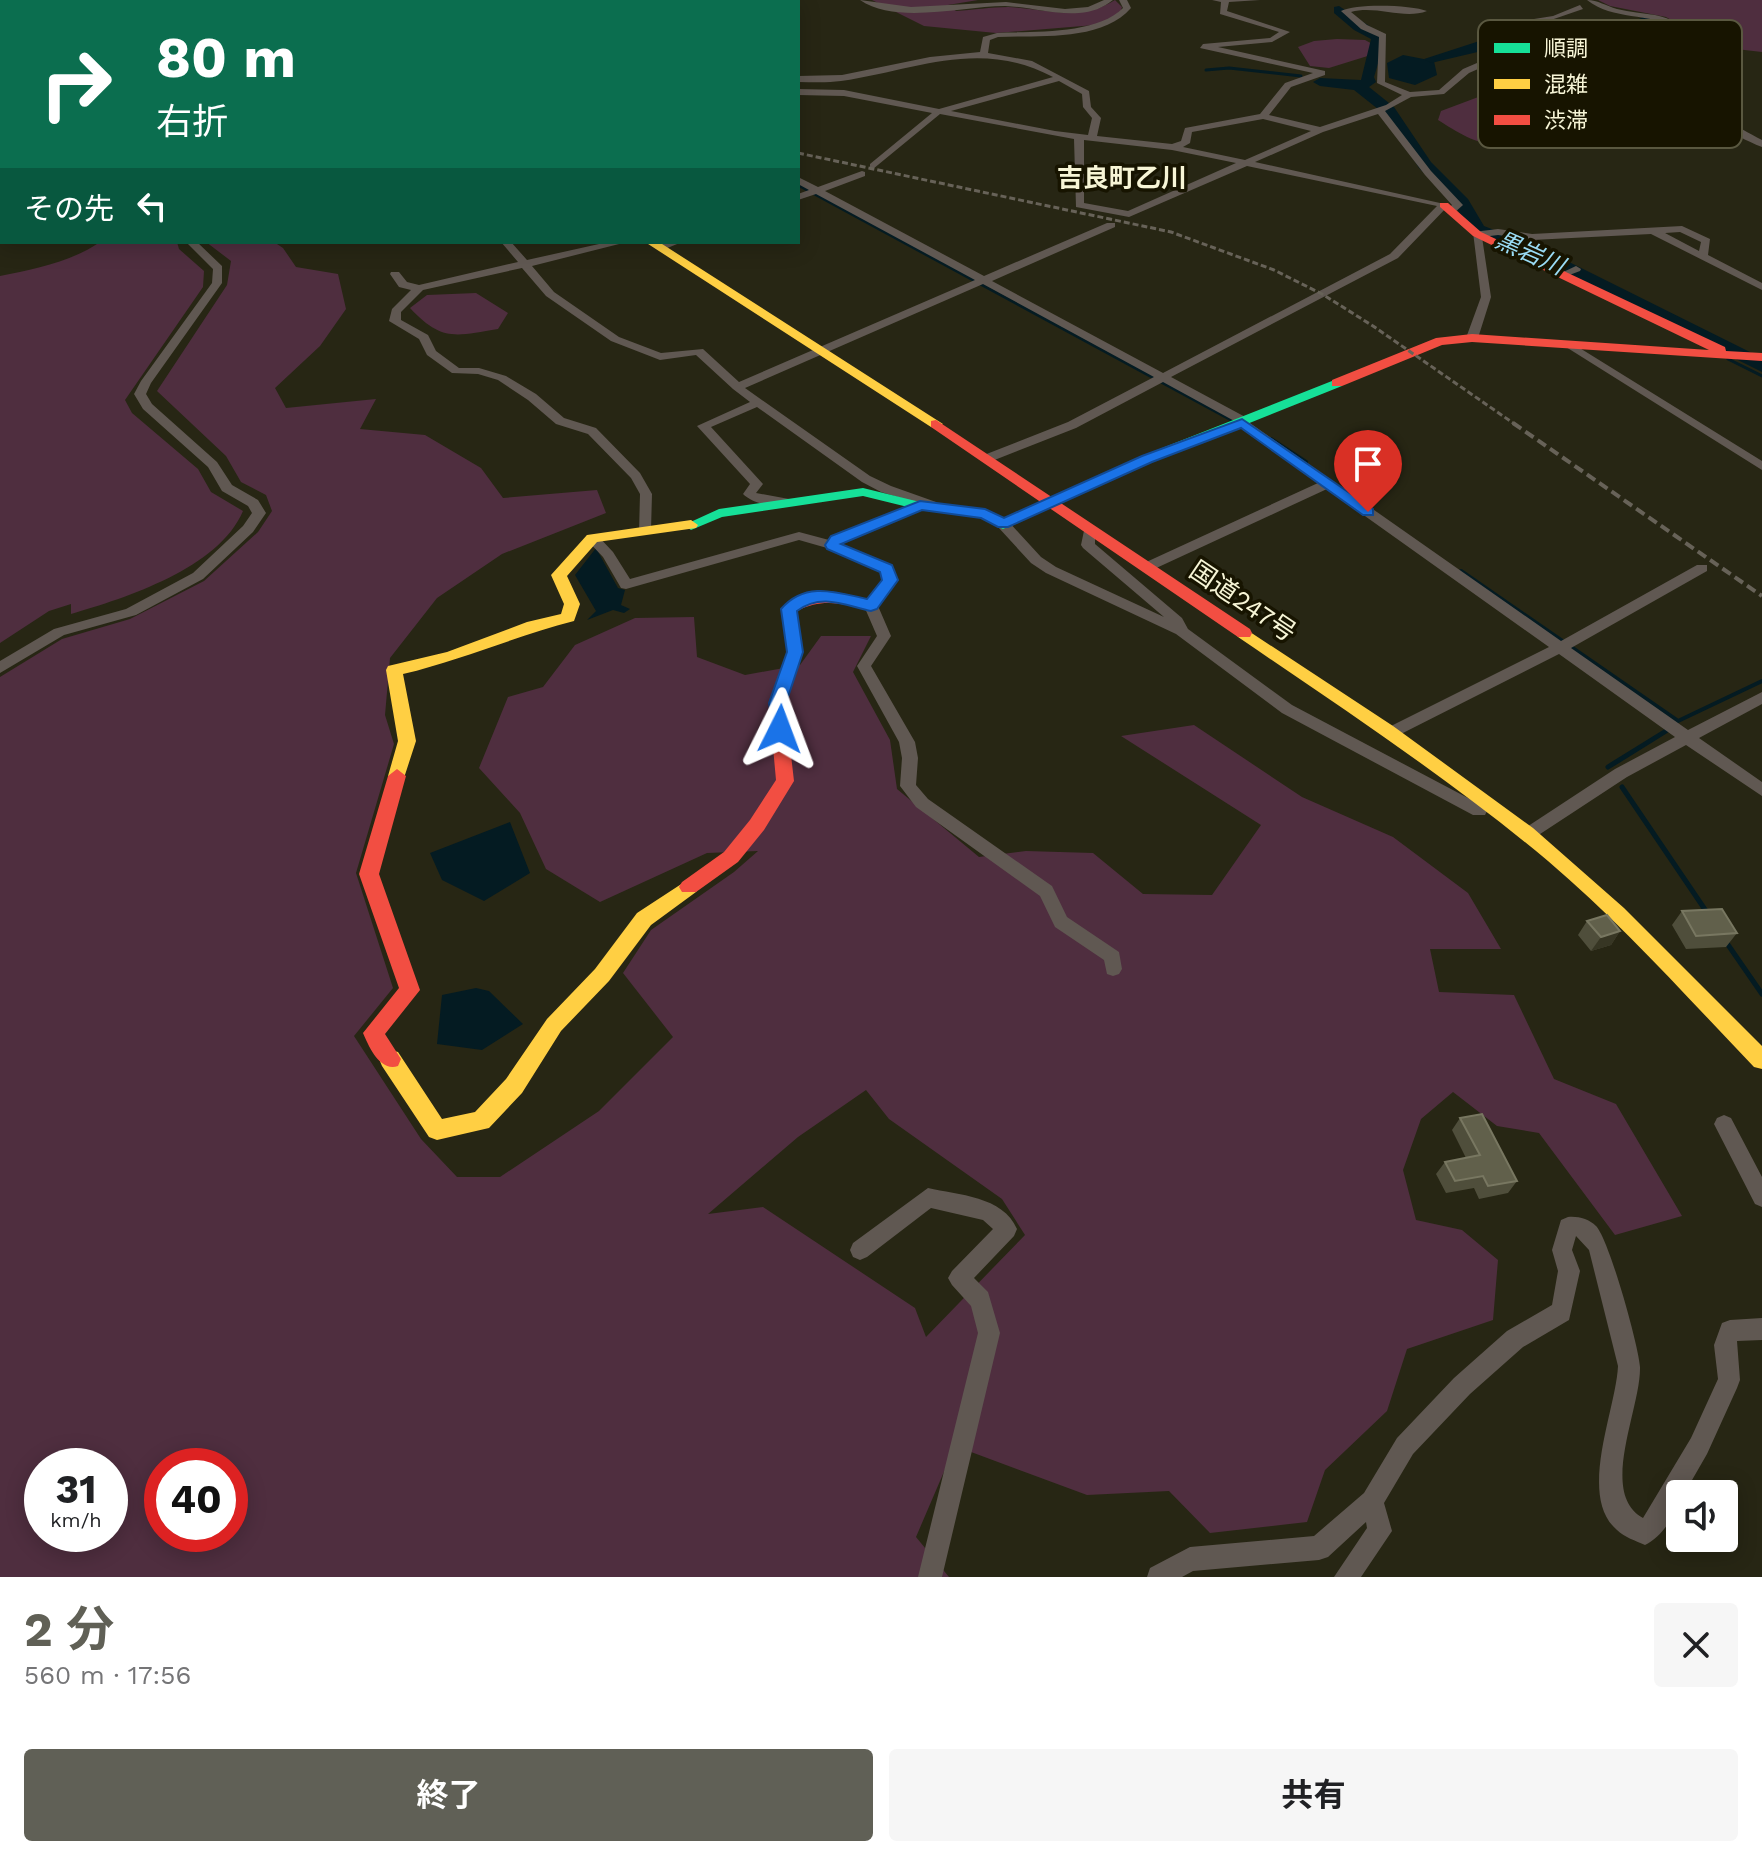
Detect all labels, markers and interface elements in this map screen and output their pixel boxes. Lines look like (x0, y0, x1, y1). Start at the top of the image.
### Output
legend (1478, 20, 1742, 148)
text: 80 m (156, 25, 296, 91)
icon: right (24, 32, 128, 136)
text: 順調 (1544, 36, 1588, 61)
text: 混雑 (1544, 72, 1588, 97)
text: 右折 (156, 101, 228, 143)
text: 渋滞 (1544, 108, 1588, 133)
district label: 吉良町乙川 (1057, 163, 1187, 193)
icon: left (130, 184, 174, 228)
text: その先 (24, 191, 114, 226)
water label: 黒岩川 (1491, 226, 1571, 282)
pin (1334, 430, 1402, 512)
icon: arrive (1346, 442, 1390, 486)
street label: 国道247号 (1184, 555, 1302, 647)
position arrow (738, 687, 822, 771)
speed limit sign: 40 (144, 1448, 248, 1552)
text: 31 (56, 1466, 96, 1513)
map controls (1666, 1480, 1738, 1552)
button: sound (1666, 1480, 1738, 1552)
text: km/h (50, 1508, 102, 1532)
text: 2 分 (24, 1601, 114, 1658)
button: close (1654, 1603, 1738, 1687)
text: 560 m · 17:56 (24, 1660, 191, 1690)
button: 終了 (24, 1749, 873, 1841)
button: 共有 (889, 1749, 1738, 1841)

